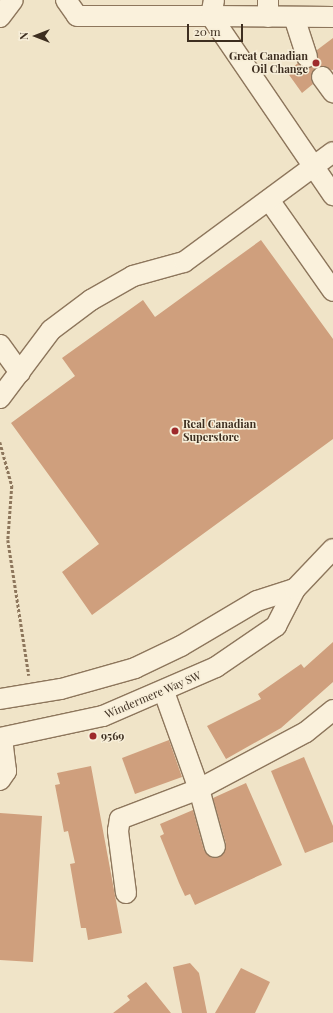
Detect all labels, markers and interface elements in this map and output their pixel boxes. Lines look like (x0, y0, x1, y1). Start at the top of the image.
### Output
north arrow (16, 16, 56, 56)
scale bar (189, 16, 245, 42)
text: 20 m (194, 23, 221, 39)
text: N (16, 32, 31, 40)
place label: Great Canadian Oil Change (229, 50, 308, 76)
marker: Great Canadian Oil Change (311, 58, 321, 68)
place label: Real Canadian Superstore (183, 418, 256, 444)
marker: Real Canadian Superstore (170, 426, 180, 436)
street label: Windermere Way SW (103, 669, 203, 721)
place label: 9569 (101, 729, 124, 743)
marker: 9569 (88, 731, 98, 741)

